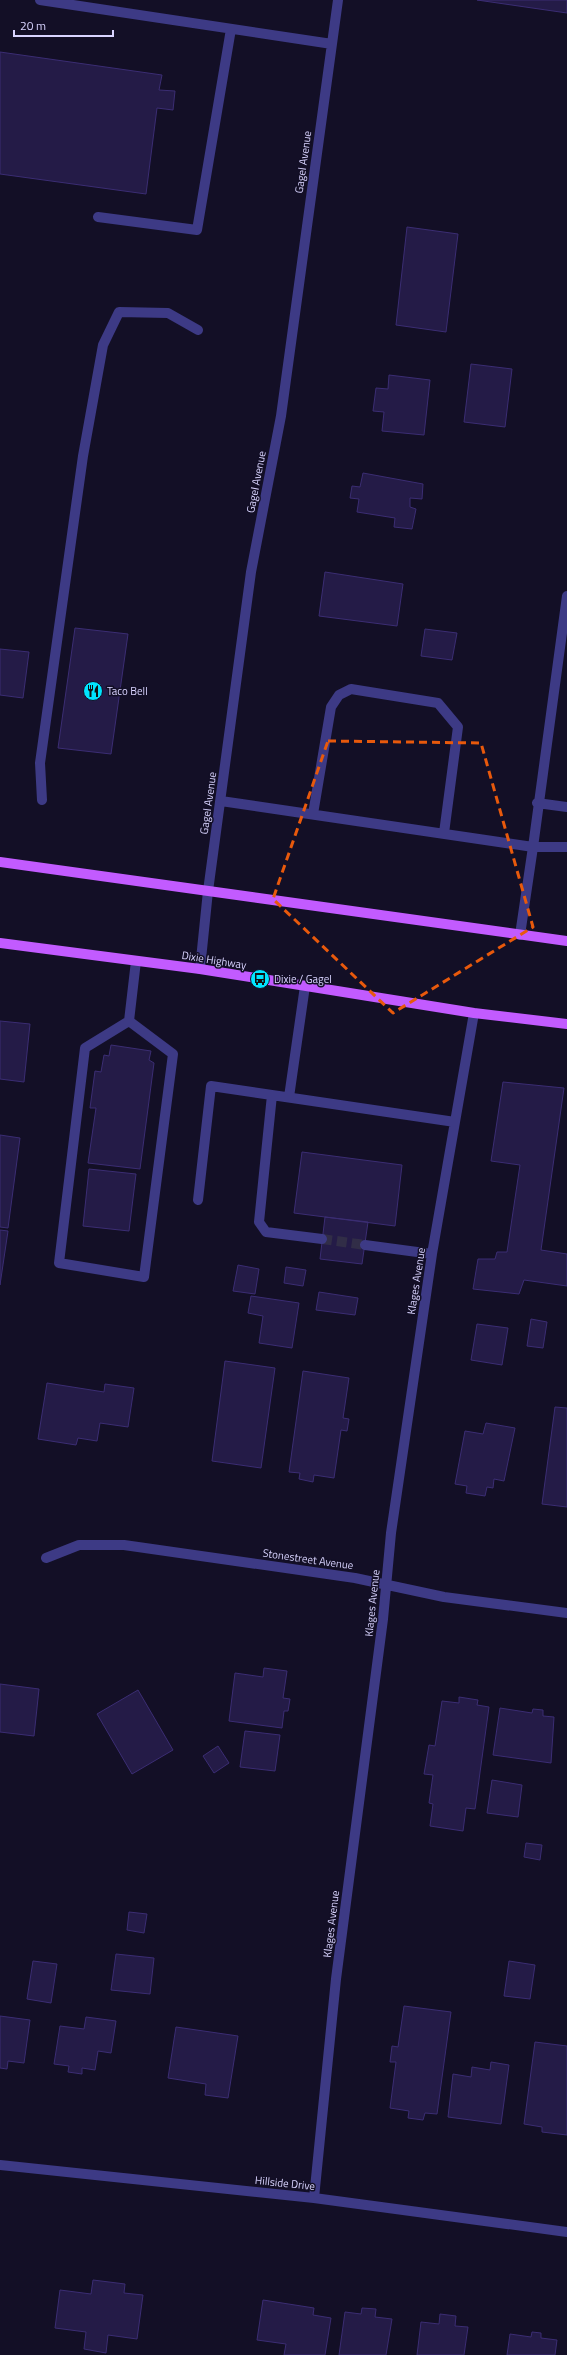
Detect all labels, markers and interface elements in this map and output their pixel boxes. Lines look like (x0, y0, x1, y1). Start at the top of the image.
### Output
scale bar (14, 12, 113, 38)
text: 20 m (20, 16, 46, 35)
street label: Gagel Avenue (291, 129, 315, 194)
street label: Gagel Avenue (242, 449, 270, 514)
restaurant icon: Taco Bell (82, 680, 104, 702)
place label: Taco Bell (107, 683, 148, 699)
street label: Gagel Avenue (196, 770, 220, 835)
street label: Dixie Highway (181, 947, 248, 973)
bus stop icon: Dixie / Gagel (249, 968, 271, 990)
place label: Dixie / Gagel (274, 971, 332, 987)
street label: Klages Avenue (403, 1246, 429, 1316)
street label: Stonestreet Avenue (262, 1545, 355, 1573)
street label: Klages Avenue (361, 1568, 384, 1637)
street label: Klages Avenue (319, 1889, 343, 1958)
street label: Hillside Drive (254, 2172, 316, 2194)

